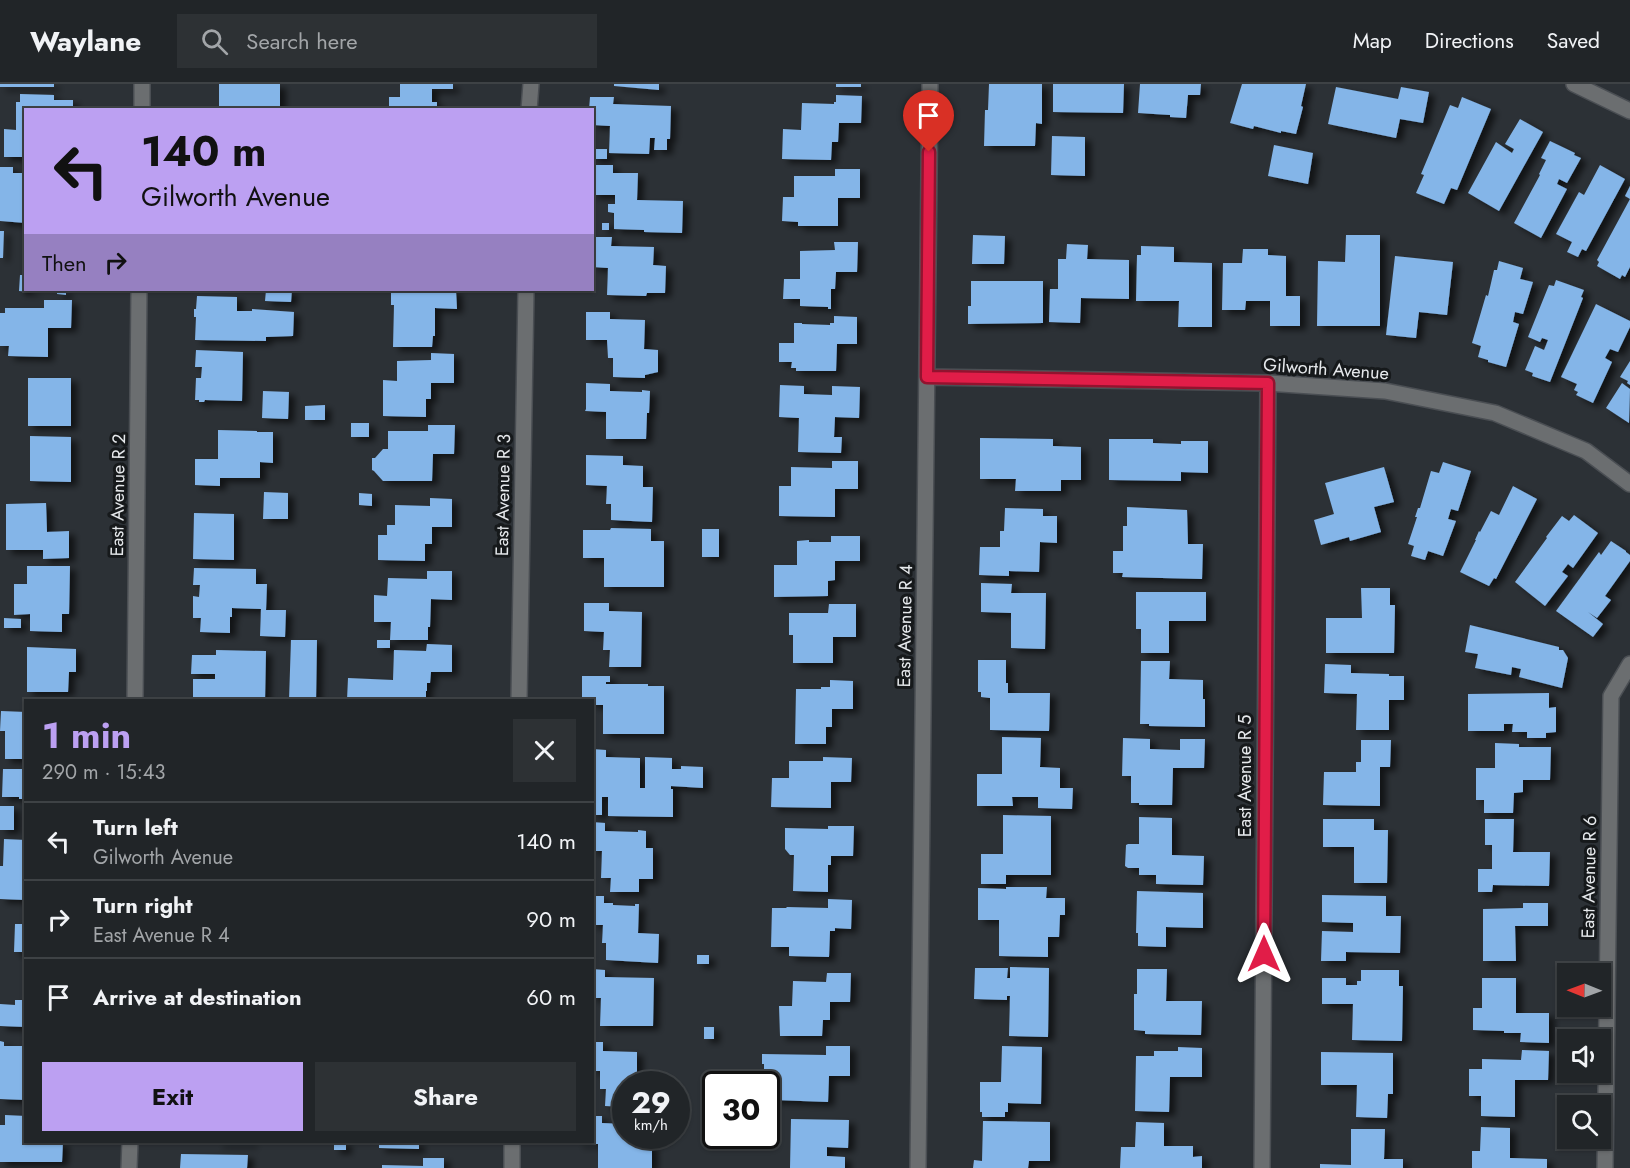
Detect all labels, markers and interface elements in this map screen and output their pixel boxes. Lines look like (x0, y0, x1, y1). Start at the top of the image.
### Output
search box (177, 14, 597, 68)
text: Waylane (30, 21, 141, 62)
icon: search (198, 25, 231, 58)
text: Search here (246, 25, 358, 57)
text: Map (1353, 26, 1392, 56)
text: Directions (1425, 26, 1514, 56)
text: Saved (1547, 26, 1600, 56)
pin (903, 90, 954, 152)
icon: arrive (912, 99, 945, 132)
text: 140 m (141, 121, 267, 182)
icon: left (42, 132, 120, 210)
text: Gilworth Avenue (141, 177, 330, 216)
icon: right (99, 246, 132, 279)
text: Then (42, 247, 87, 279)
street label: Gilworth Avenue (1262, 352, 1390, 386)
street label: East Avenue R 2 (104, 433, 132, 557)
street label: East Avenue R 3 (489, 433, 517, 556)
street label: East Avenue R 4 (891, 564, 919, 688)
text: 1 min (42, 709, 131, 761)
street label: East Avenue R 5 (1232, 715, 1258, 837)
button: close (513, 719, 576, 782)
text: 290 m · 15:43 (42, 758, 165, 787)
text: Turn left (93, 811, 178, 843)
street label: East Avenue R 6 (1575, 815, 1603, 939)
icon: left (42, 825, 75, 858)
text: 140 m (516, 825, 576, 857)
text: Gilworth Avenue (93, 843, 233, 872)
text: Turn right (93, 889, 193, 921)
icon: right (42, 903, 75, 936)
text: 90 m (526, 903, 576, 935)
text: East Avenue R 4 (93, 921, 230, 950)
position arrow (1232, 922, 1296, 986)
north arrow (1557, 963, 1611, 1017)
map controls (1557, 963, 1611, 1149)
icon: arrive (42, 981, 75, 1014)
text: Arrive at destination (93, 981, 302, 1013)
text: 60 m (526, 981, 576, 1013)
button: sound (1557, 1029, 1611, 1083)
button: Exit (42, 1062, 303, 1131)
button: Share (315, 1062, 576, 1131)
speed limit sign: 30 (702, 1071, 780, 1149)
text: 29 (631, 1081, 671, 1124)
button: search (1557, 1095, 1611, 1149)
text: km/h (634, 1114, 668, 1136)

